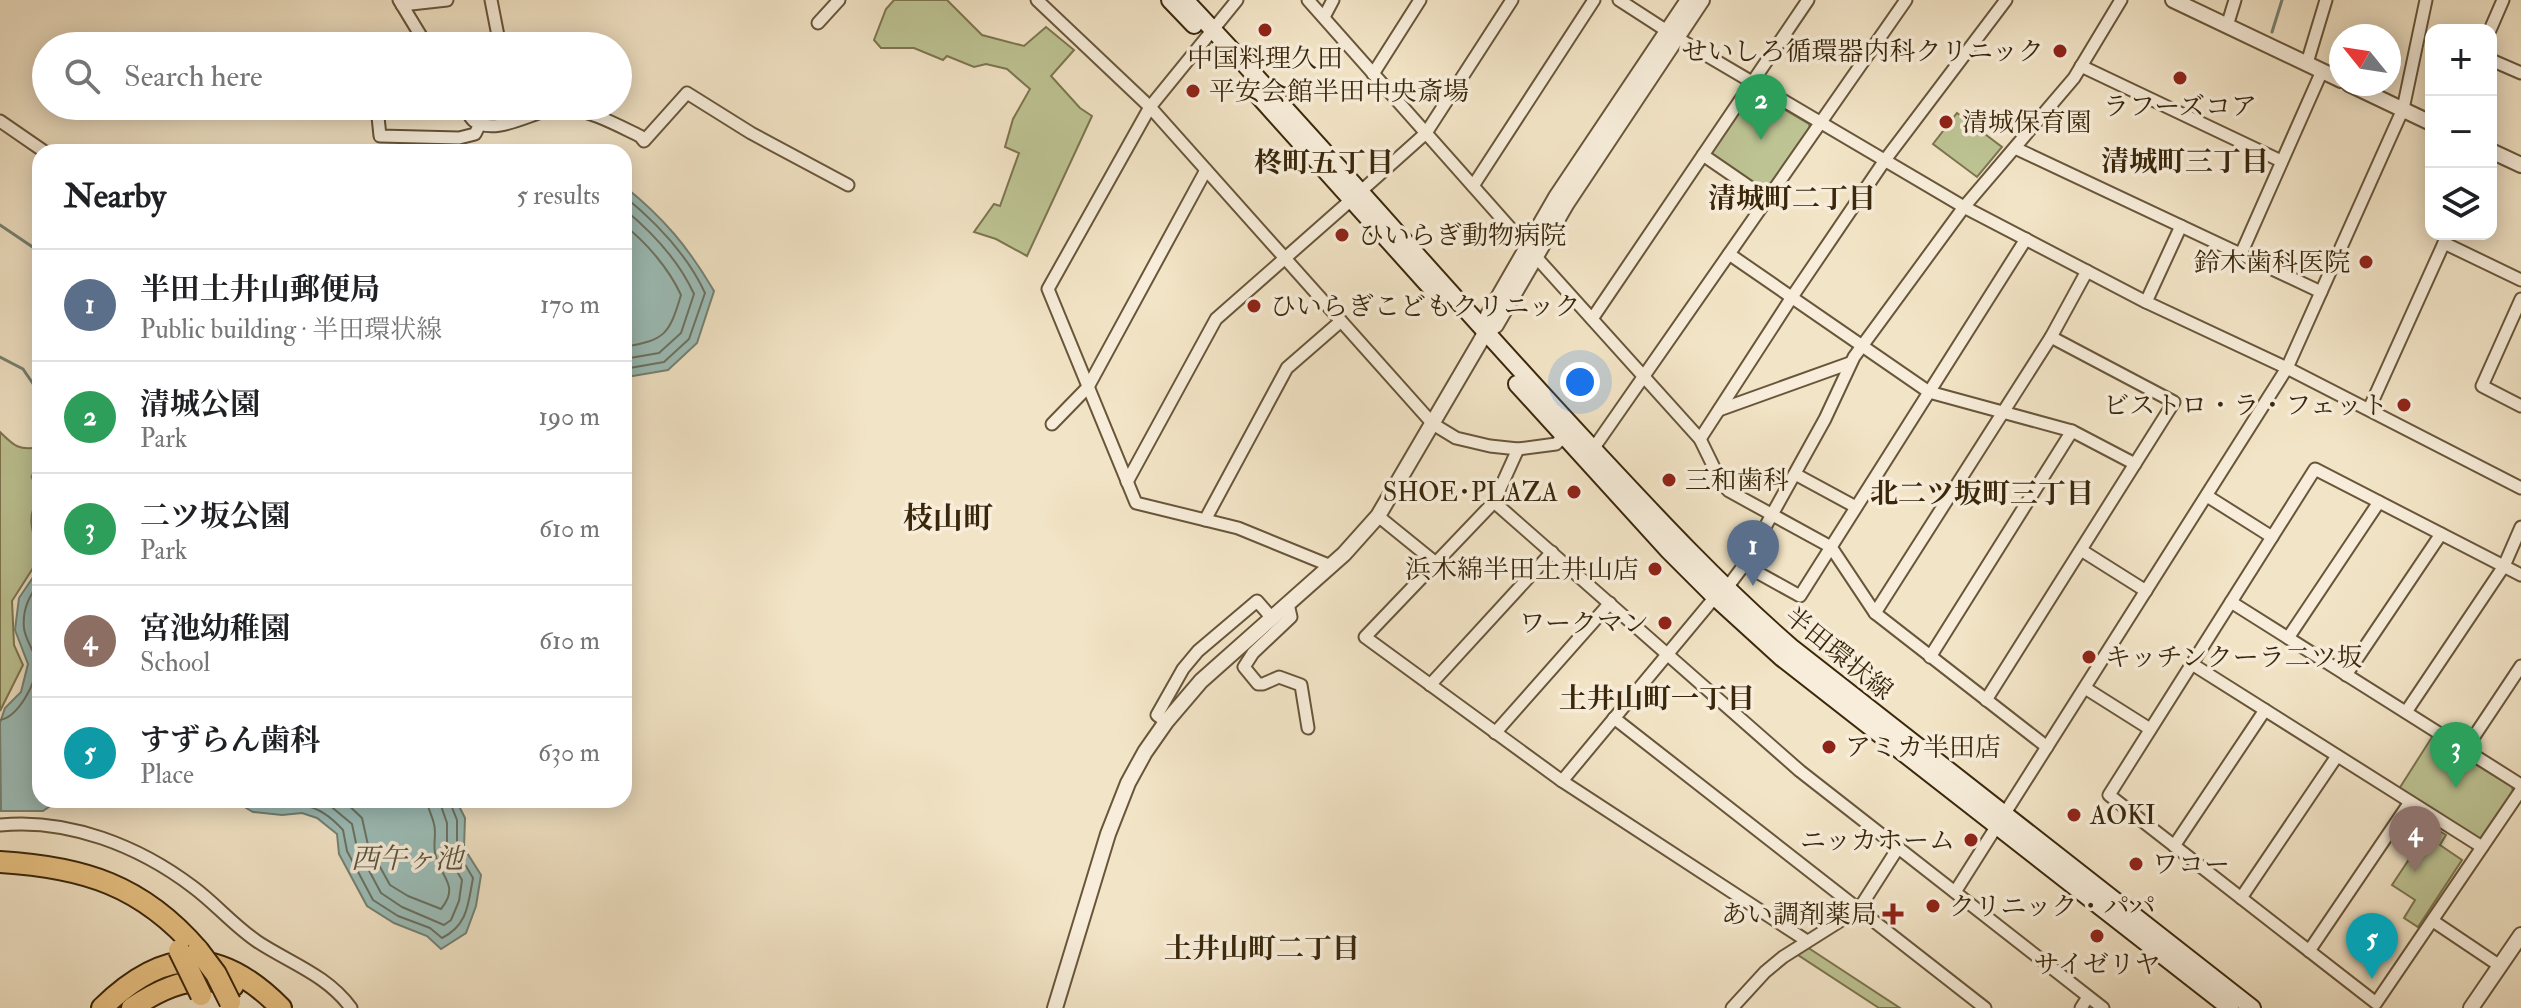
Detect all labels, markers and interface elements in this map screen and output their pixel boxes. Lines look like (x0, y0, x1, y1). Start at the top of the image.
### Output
marker: 中国料理久田 (1256, 21, 1274, 39)
north arrow (2329, 24, 2401, 96)
map controls (2425, 24, 2497, 240)
button: + (2425, 24, 2497, 96)
search box (32, 32, 632, 120)
place label: せいしろ循環器内科クリニック (1682, 36, 2044, 68)
marker: せいしろ循環器内科クリニック (2051, 42, 2069, 60)
place label: 中国料理久田 (1187, 43, 1343, 75)
icon: search (60, 54, 104, 98)
text: Search here (124, 58, 263, 95)
marker: ラフーズコア (2171, 69, 2189, 87)
pin: 2 (1735, 74, 1787, 140)
place label: 平安会館半田中央斎場 (1209, 76, 1469, 108)
marker: 平安会館半田中央斎場 (1184, 82, 1202, 100)
place label: ラフーズコア (2103, 91, 2257, 123)
button: − (2425, 96, 2497, 168)
place label: 清城保育園 (1962, 107, 2092, 139)
marker: 清城保育園 (1937, 113, 1955, 131)
district label: 清城町三丁目 (2101, 145, 2269, 180)
district label: 柊町五丁目 (1254, 146, 1394, 181)
button: layers (2425, 168, 2497, 240)
text: Nearby (64, 175, 166, 218)
text: 5 results (516, 180, 600, 212)
district label: 清城町二丁目 (1708, 182, 1876, 217)
place label: ひいらぎ動物病院 (1358, 220, 1566, 252)
marker: ひいらぎ動物病院 (1333, 226, 1351, 244)
place label: 鈴木歯科医院 (2194, 247, 2350, 279)
marker: 鈴木歯科医院 (2357, 253, 2375, 271)
text: 半田土井山郵便局 (140, 271, 380, 308)
text: 1 (85, 289, 95, 321)
text: 170 m (540, 289, 600, 321)
place label: ひいらぎこどもクリニック (1270, 291, 1580, 323)
marker: ひいらぎこどもクリニック (1245, 297, 1263, 315)
text: Public building · 半田環状線 (140, 314, 442, 346)
your location (1560, 362, 1600, 402)
text: 清城公園 (140, 386, 260, 423)
place label: ビストロ・ラ・フェット (2103, 390, 2388, 422)
marker: ビストロ・ラ・フェット (2395, 396, 2413, 414)
text: 2 (83, 401, 97, 433)
text: 190 m (539, 401, 600, 433)
text: Park (140, 423, 187, 455)
place label: 三和歯科 (1685, 465, 1789, 497)
marker: 三和歯科 (1660, 471, 1678, 489)
place label: SHOE･PLAZA (1383, 477, 1558, 509)
district label: 北二ツ坂町三丁目 (1870, 477, 2094, 512)
marker: SHOE･PLAZA (1565, 483, 1583, 501)
text: 二ツ坂公園 (140, 498, 290, 535)
district label: 枝山町 (903, 500, 993, 537)
text: 3 (85, 513, 95, 545)
text: 610 m (539, 513, 600, 545)
pin: 1 (1727, 520, 1779, 586)
text: Park (140, 535, 187, 567)
place label: 浜木綿半田土井山店 (1405, 554, 1639, 586)
marker: 浜木綿半田土井山店 (1646, 560, 1664, 578)
street label: 半田環状線 (1778, 600, 1899, 707)
place label: ワークマン (1519, 608, 1649, 640)
text: 宮池幼稚園 (140, 610, 290, 647)
marker: ワークマン (1656, 614, 1674, 632)
text: 4 (83, 625, 97, 657)
text: 610 m (539, 625, 600, 657)
place label: キッチンクーラ二ツ坂 (2105, 642, 2363, 674)
text: School (140, 647, 210, 679)
marker: キッチンクーラ二ツ坂 (2080, 648, 2098, 666)
district label: 土井山町一丁目 (1559, 682, 1755, 717)
text: すずらん歯科 (140, 722, 320, 759)
pin: 3 (2430, 722, 2482, 788)
place label: アミカ半田店 (1845, 732, 2001, 764)
text: 5 (84, 737, 96, 769)
text: 630 m (538, 737, 600, 769)
marker: アミカ半田店 (1820, 738, 1838, 756)
text: Place (140, 759, 194, 791)
place label: AOKI (2089, 800, 2156, 832)
marker: AOKI (2065, 806, 2083, 824)
pin: 4 (2389, 806, 2441, 872)
place label: ニッカホーム (1800, 825, 1955, 857)
marker: ニッカホーム (1962, 831, 1980, 849)
water label: 西午ヶ池 (351, 842, 466, 877)
place label: ワコー (2152, 849, 2230, 881)
marker: ワコー (2127, 855, 2145, 873)
place label: クリニック・パパ (1949, 891, 2155, 923)
marker: クリニック・パパ (1924, 897, 1942, 915)
place label: あい調剤薬局 (1721, 899, 1877, 931)
marker: あい調剤薬局 (1884, 905, 1902, 923)
pin: 5 (2346, 913, 2398, 979)
marker: サイゼリヤ (2088, 927, 2106, 945)
district label: 土井山町二丁目 (1164, 932, 1360, 967)
place label: サイゼリヤ (2034, 949, 2160, 981)

